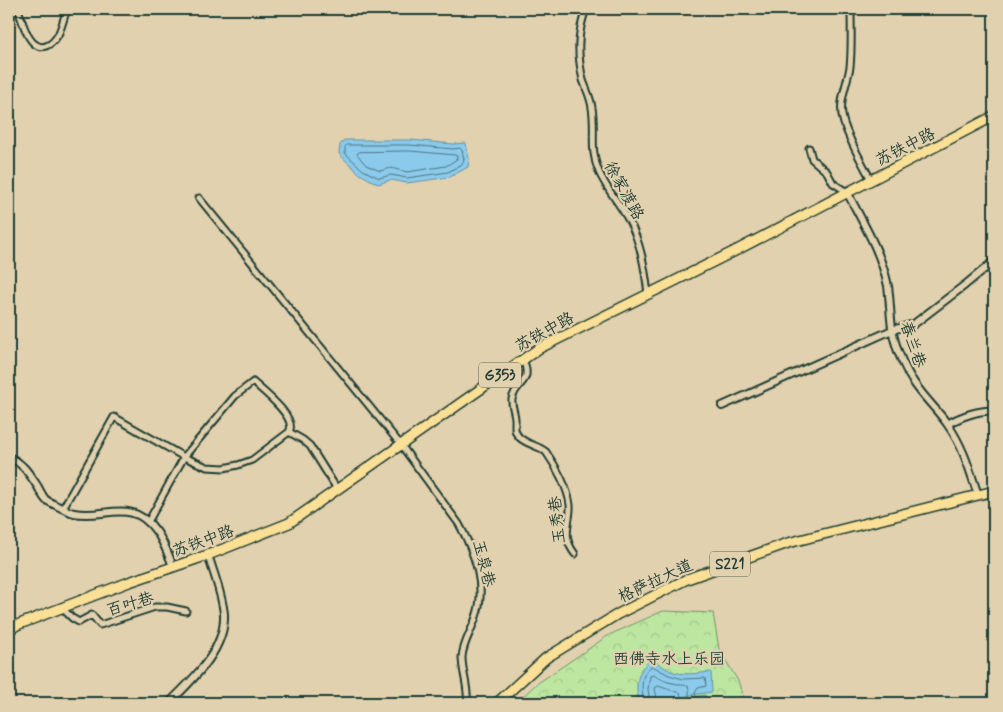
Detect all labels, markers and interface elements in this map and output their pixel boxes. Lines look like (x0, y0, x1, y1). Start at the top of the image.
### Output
street label: 苏铁中路 (872, 123, 939, 171)
street label: 徐家渡路 (599, 158, 648, 224)
street label: 苏铁中路 (512, 308, 578, 357)
street label: 春兰巷 (895, 318, 930, 371)
road number: G353 (479, 362, 521, 388)
street label: 玉秀巷 (545, 495, 570, 545)
street label: 苏铁中路 (170, 521, 237, 562)
street label: 玉泉巷 (468, 538, 500, 589)
road number: S221 (710, 552, 750, 576)
street label: 格萨拉大道 (615, 555, 696, 608)
street label: 百叶巷 (104, 588, 156, 621)
park label: 西佛寺水上乐园 (613, 649, 725, 670)

